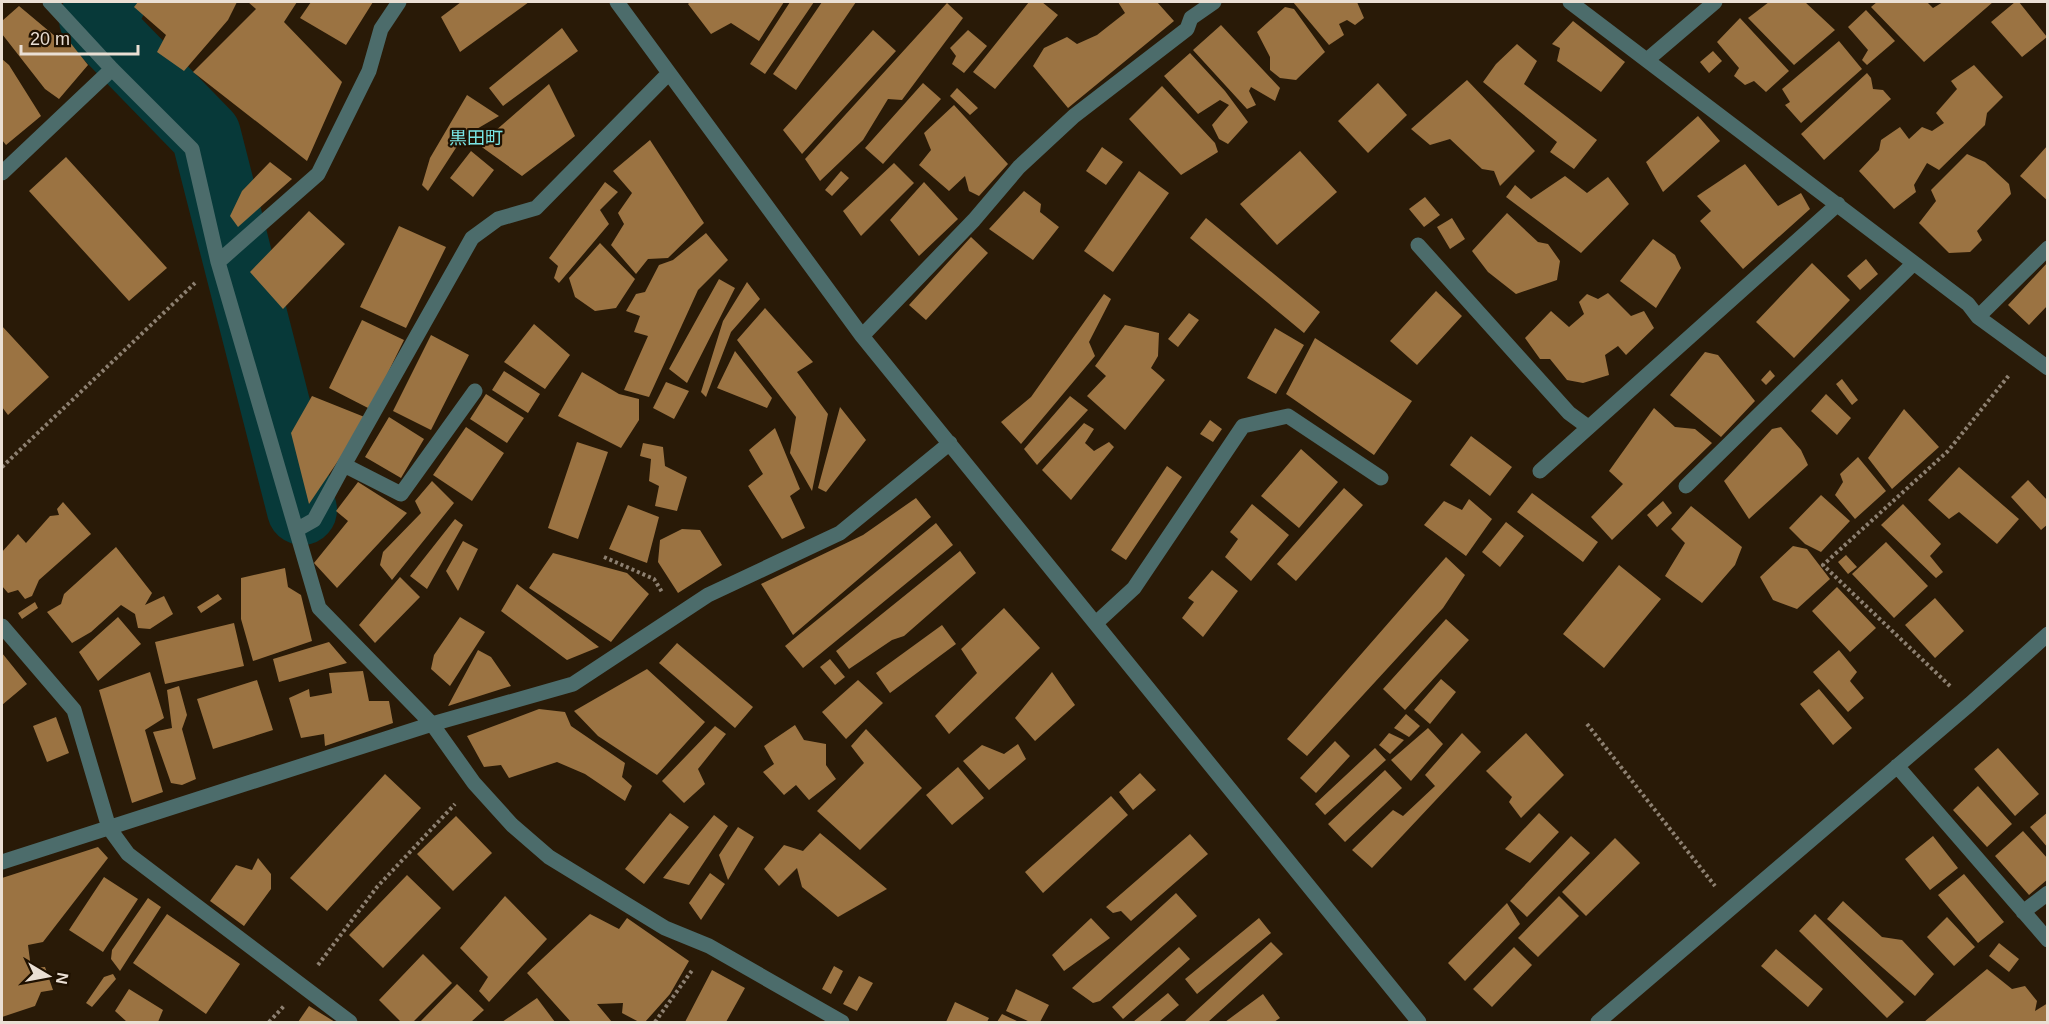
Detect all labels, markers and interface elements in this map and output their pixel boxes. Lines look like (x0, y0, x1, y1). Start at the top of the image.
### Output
scale bar (21, 18, 138, 56)
text: 20 m (30, 29, 70, 49)
district label: 黒田町 (449, 128, 503, 148)
north arrow (18, 946, 78, 1006)
text: N (53, 971, 72, 986)

